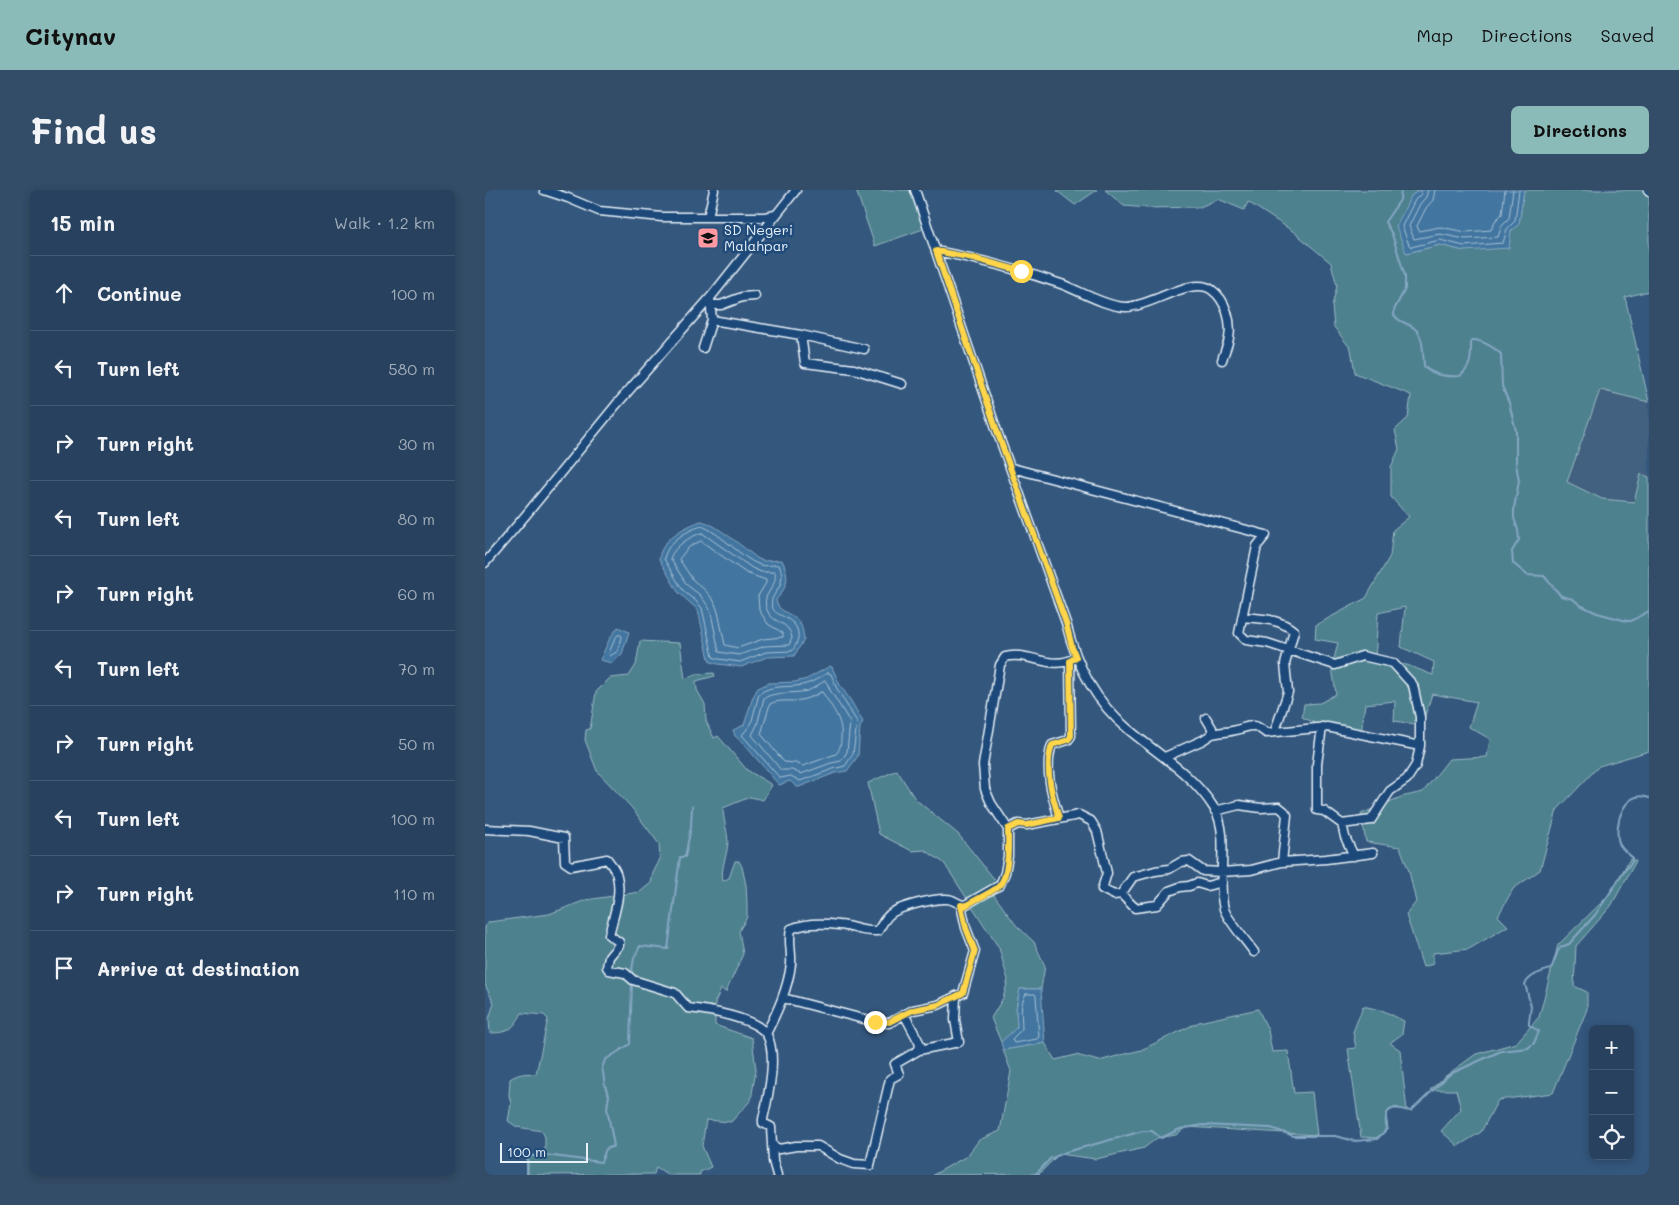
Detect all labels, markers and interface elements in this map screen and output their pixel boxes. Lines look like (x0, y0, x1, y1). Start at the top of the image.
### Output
text: Citynav (25, 20, 116, 51)
text: Map (1416, 23, 1453, 47)
text: Directions (1481, 23, 1573, 47)
text: Saved (1601, 23, 1654, 47)
button: Directions (1511, 106, 1649, 154)
text: Find us (30, 107, 157, 153)
text: 15 min (50, 209, 115, 236)
text: Walk · 1.2 km (334, 212, 435, 233)
place label: SD Negeri Malahpar (724, 220, 793, 255)
school or university icon: SD Negeri Malahpar (696, 226, 720, 250)
route start (1010, 260, 1033, 283)
icon: ahead (50, 279, 78, 307)
text: Continue (97, 281, 182, 306)
text: 100 m (390, 283, 435, 304)
icon: left (50, 354, 78, 382)
text: Turn left (97, 356, 180, 381)
text: 580 m (388, 358, 435, 379)
icon: right (50, 429, 78, 457)
text: Turn right (97, 431, 194, 456)
text: 30 m (398, 433, 435, 454)
icon: left (50, 504, 78, 532)
text: Turn left (97, 506, 180, 531)
text: 80 m (398, 508, 435, 529)
icon: right (50, 579, 78, 607)
text: Turn right (97, 581, 194, 606)
text: 60 m (398, 583, 435, 604)
icon: left (50, 654, 78, 682)
text: Turn left (97, 656, 180, 681)
text: 70 m (398, 658, 435, 679)
icon: right (50, 729, 78, 757)
text: Turn right (97, 731, 194, 756)
text: 50 m (398, 733, 435, 754)
icon: left (50, 804, 78, 832)
text: Turn left (97, 806, 180, 831)
text: 100 m (390, 808, 435, 829)
icon: right (50, 879, 78, 907)
text: Turn right (97, 881, 194, 906)
text: 110 m (393, 883, 435, 904)
icon: arrive (50, 954, 78, 982)
text: Arrive at destination (97, 956, 300, 981)
route end (864, 1011, 887, 1034)
map controls (1589, 1025, 1634, 1160)
button: + (1589, 1025, 1634, 1070)
button: − (1589, 1070, 1634, 1115)
button: locate (1589, 1115, 1634, 1160)
scale bar (500, 1140, 587, 1163)
text: 100 m (507, 1142, 546, 1161)

